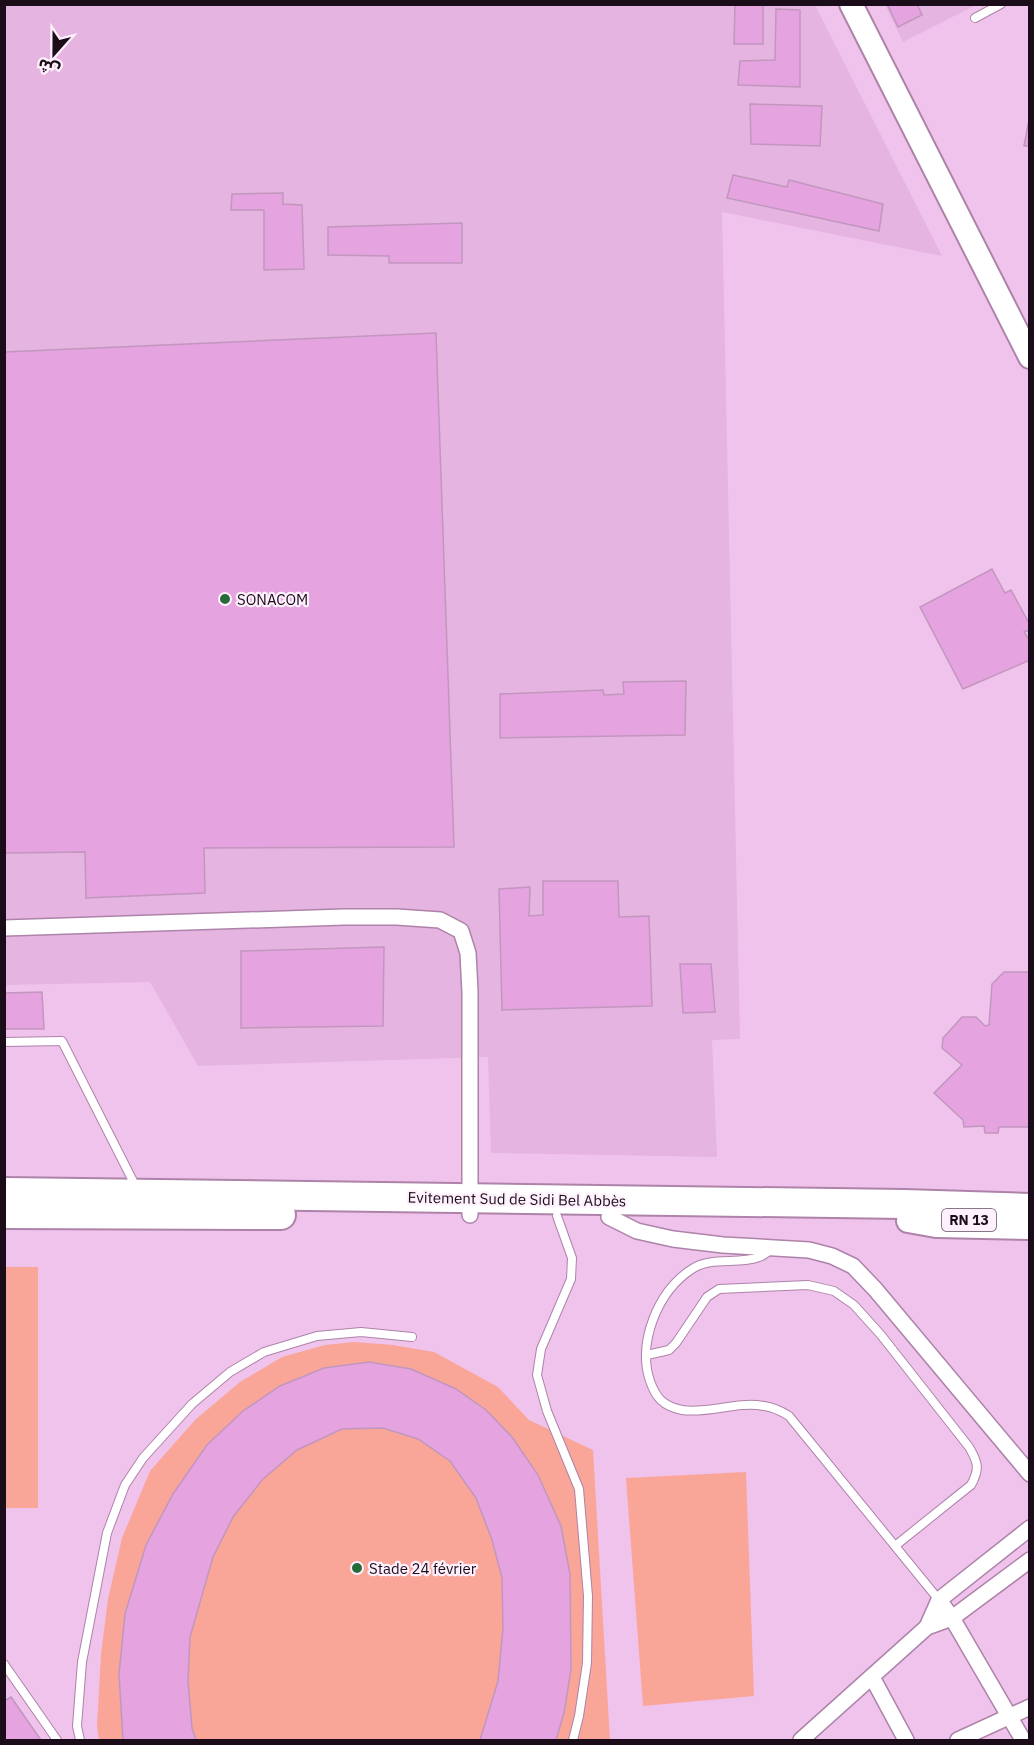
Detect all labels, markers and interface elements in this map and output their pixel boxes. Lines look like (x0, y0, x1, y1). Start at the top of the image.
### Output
north arrow (24, 24, 84, 84)
text: ش (35, 55, 62, 81)
place label: SONACOM (237, 590, 308, 609)
marker: SONACOM (218, 592, 232, 606)
street label: Evitement Sud de Sidi Bel Abbès (408, 1188, 626, 1210)
road number: RN 13 (942, 1209, 996, 1231)
place label: Stade 24 février (369, 1559, 477, 1578)
marker: Stade 24 février (350, 1561, 364, 1575)

